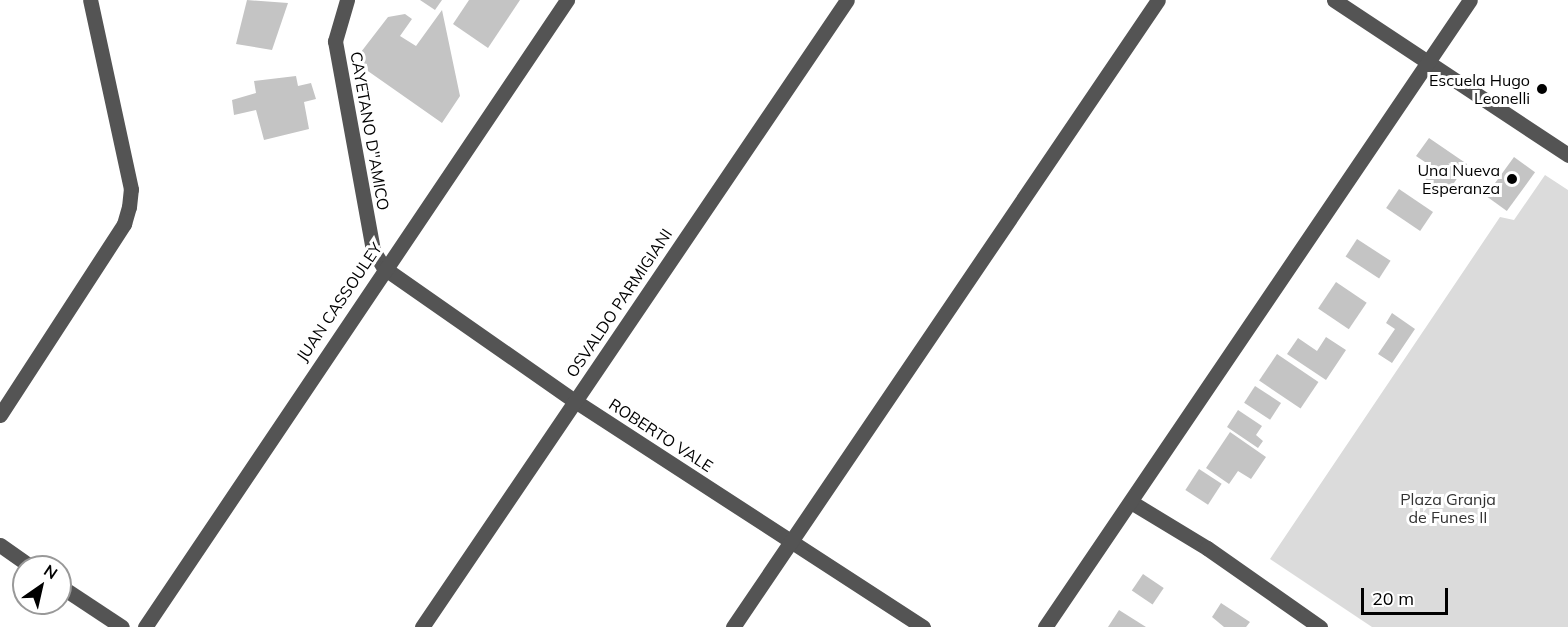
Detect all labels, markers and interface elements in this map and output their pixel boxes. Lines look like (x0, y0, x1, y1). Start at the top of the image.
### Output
street label: CAYETANO D''AMICO (347, 50, 393, 212)
place label: Escuela Hugo Leonelli (1429, 70, 1530, 108)
marker: Escuela Hugo Leonelli (1535, 82, 1549, 96)
place label: Una Nueva Esperanza (1417, 160, 1500, 198)
marker: Una Nueva Esperanza (1505, 172, 1519, 186)
street label: OSVALDO PARMIGIANI (562, 225, 676, 381)
street label: JUAN CASSOULEY (292, 239, 386, 365)
street label: ROBERTO VALE (605, 394, 717, 476)
park label: Plaza Granja de Funes II (1400, 489, 1496, 527)
north arrow (12, 555, 72, 615)
text: N (40, 560, 62, 583)
scale bar (1364, 576, 1451, 614)
text: 20 m (1372, 587, 1414, 610)

